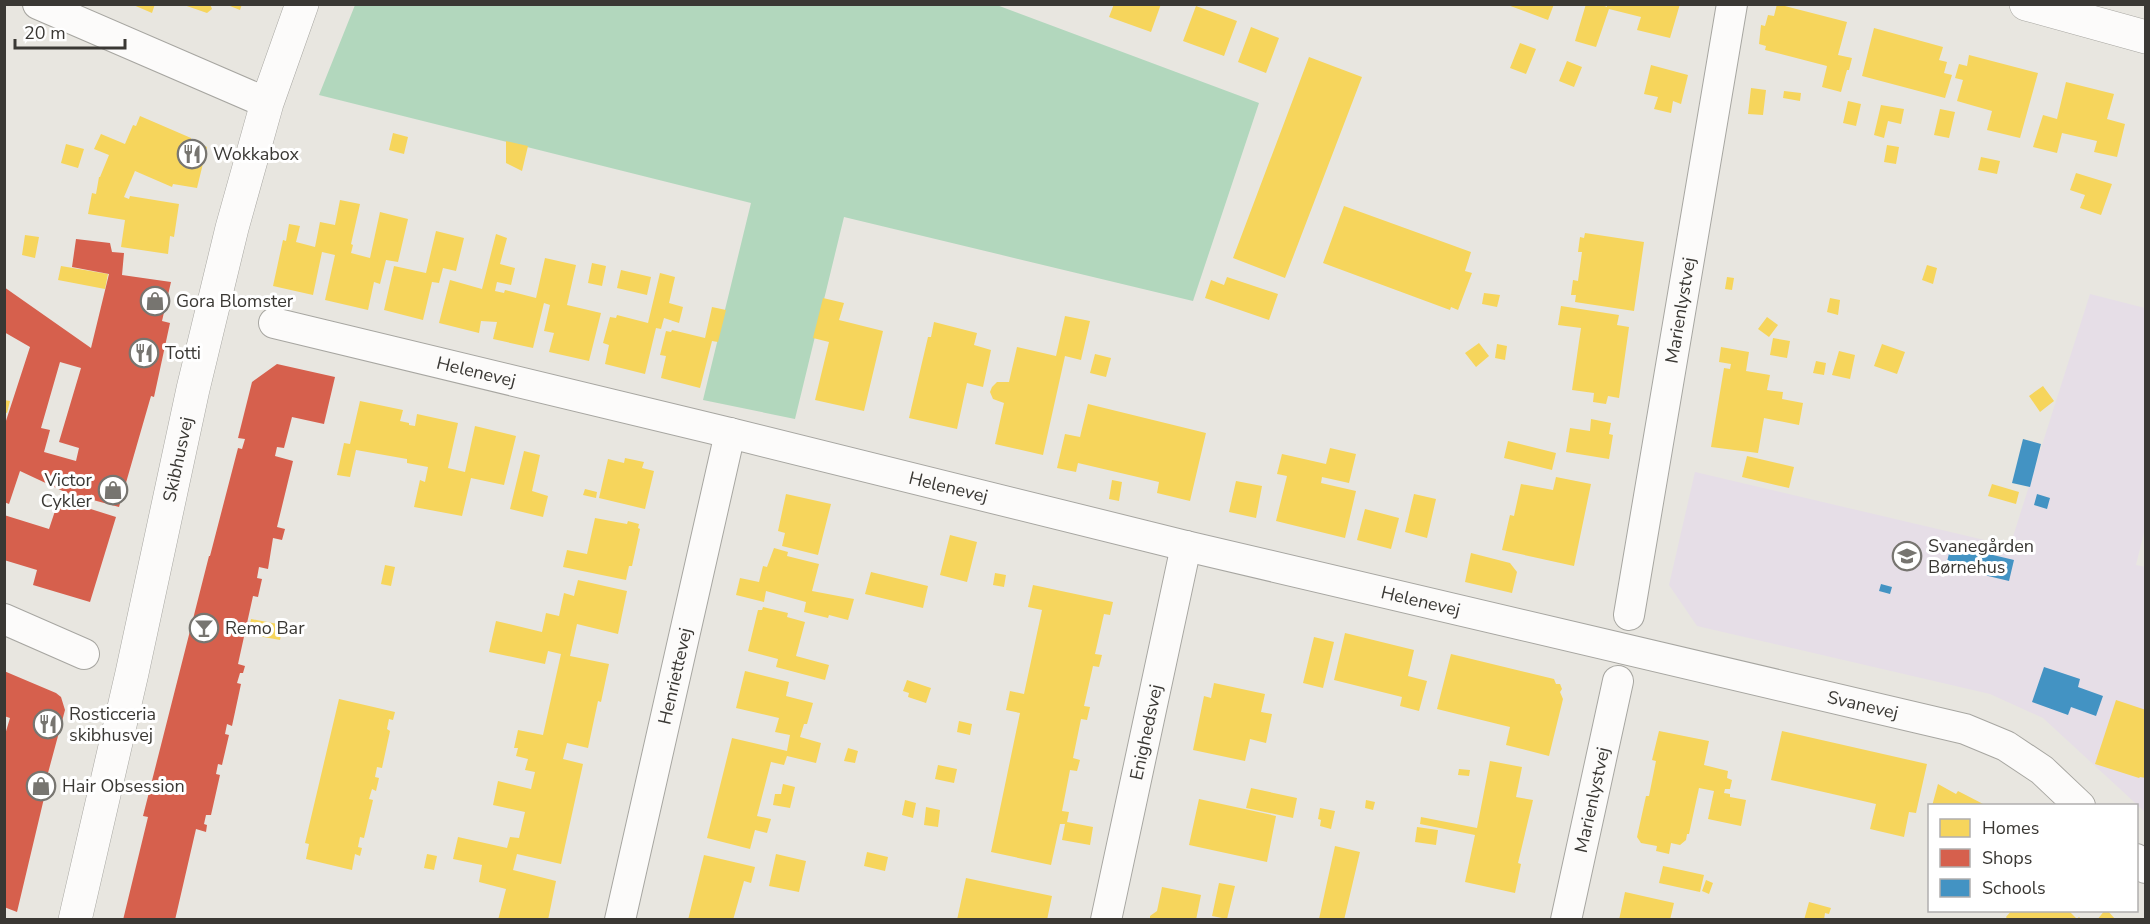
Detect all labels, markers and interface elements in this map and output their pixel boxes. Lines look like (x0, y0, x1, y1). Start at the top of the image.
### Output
scale bar (15, 12, 124, 50)
text: 20 m (24, 21, 66, 45)
restaurant icon: Wokkabox (176, 138, 208, 170)
place label: Wokkabox (213, 142, 300, 166)
street label: Marienlystvej (1660, 255, 1701, 365)
shop icon: Gora Blomster (139, 285, 171, 317)
place label: Gora Blomster (176, 289, 294, 313)
restaurant icon: Totti (128, 337, 160, 369)
place label: Totti (165, 341, 201, 365)
street label: Helenevej (434, 351, 518, 393)
street label: Skibhusvej (157, 415, 199, 504)
street label: Helenevej (906, 466, 990, 508)
place label: Victor Cykler (41, 468, 93, 513)
shop icon: Victor Cykler (97, 474, 129, 506)
place label: Svanegården Børnehus (1928, 534, 2034, 579)
school or university icon: Svanegården Børnehus (1891, 540, 1923, 572)
street label: Helenevej (1379, 580, 1463, 622)
bar icon: Remo Bar (188, 612, 220, 644)
place label: Remo Bar (225, 616, 305, 640)
street label: Henriettevej (653, 625, 698, 727)
street label: Enighedsvej (1124, 682, 1168, 782)
street label: Svanevej (1825, 685, 1901, 725)
place label: Rosticceria skibhusvej (69, 702, 156, 747)
restaurant icon: Rosticceria skibhusvej (32, 708, 64, 740)
street label: Marienlystvej (1569, 745, 1615, 855)
shop icon: Hair Obsession (25, 770, 57, 802)
place label: Hair Obsession (62, 774, 185, 798)
legend (1928, 804, 2138, 912)
text: Homes (1982, 816, 2039, 840)
text: Shops (1982, 846, 2032, 870)
text: Schools (1982, 876, 2046, 900)

